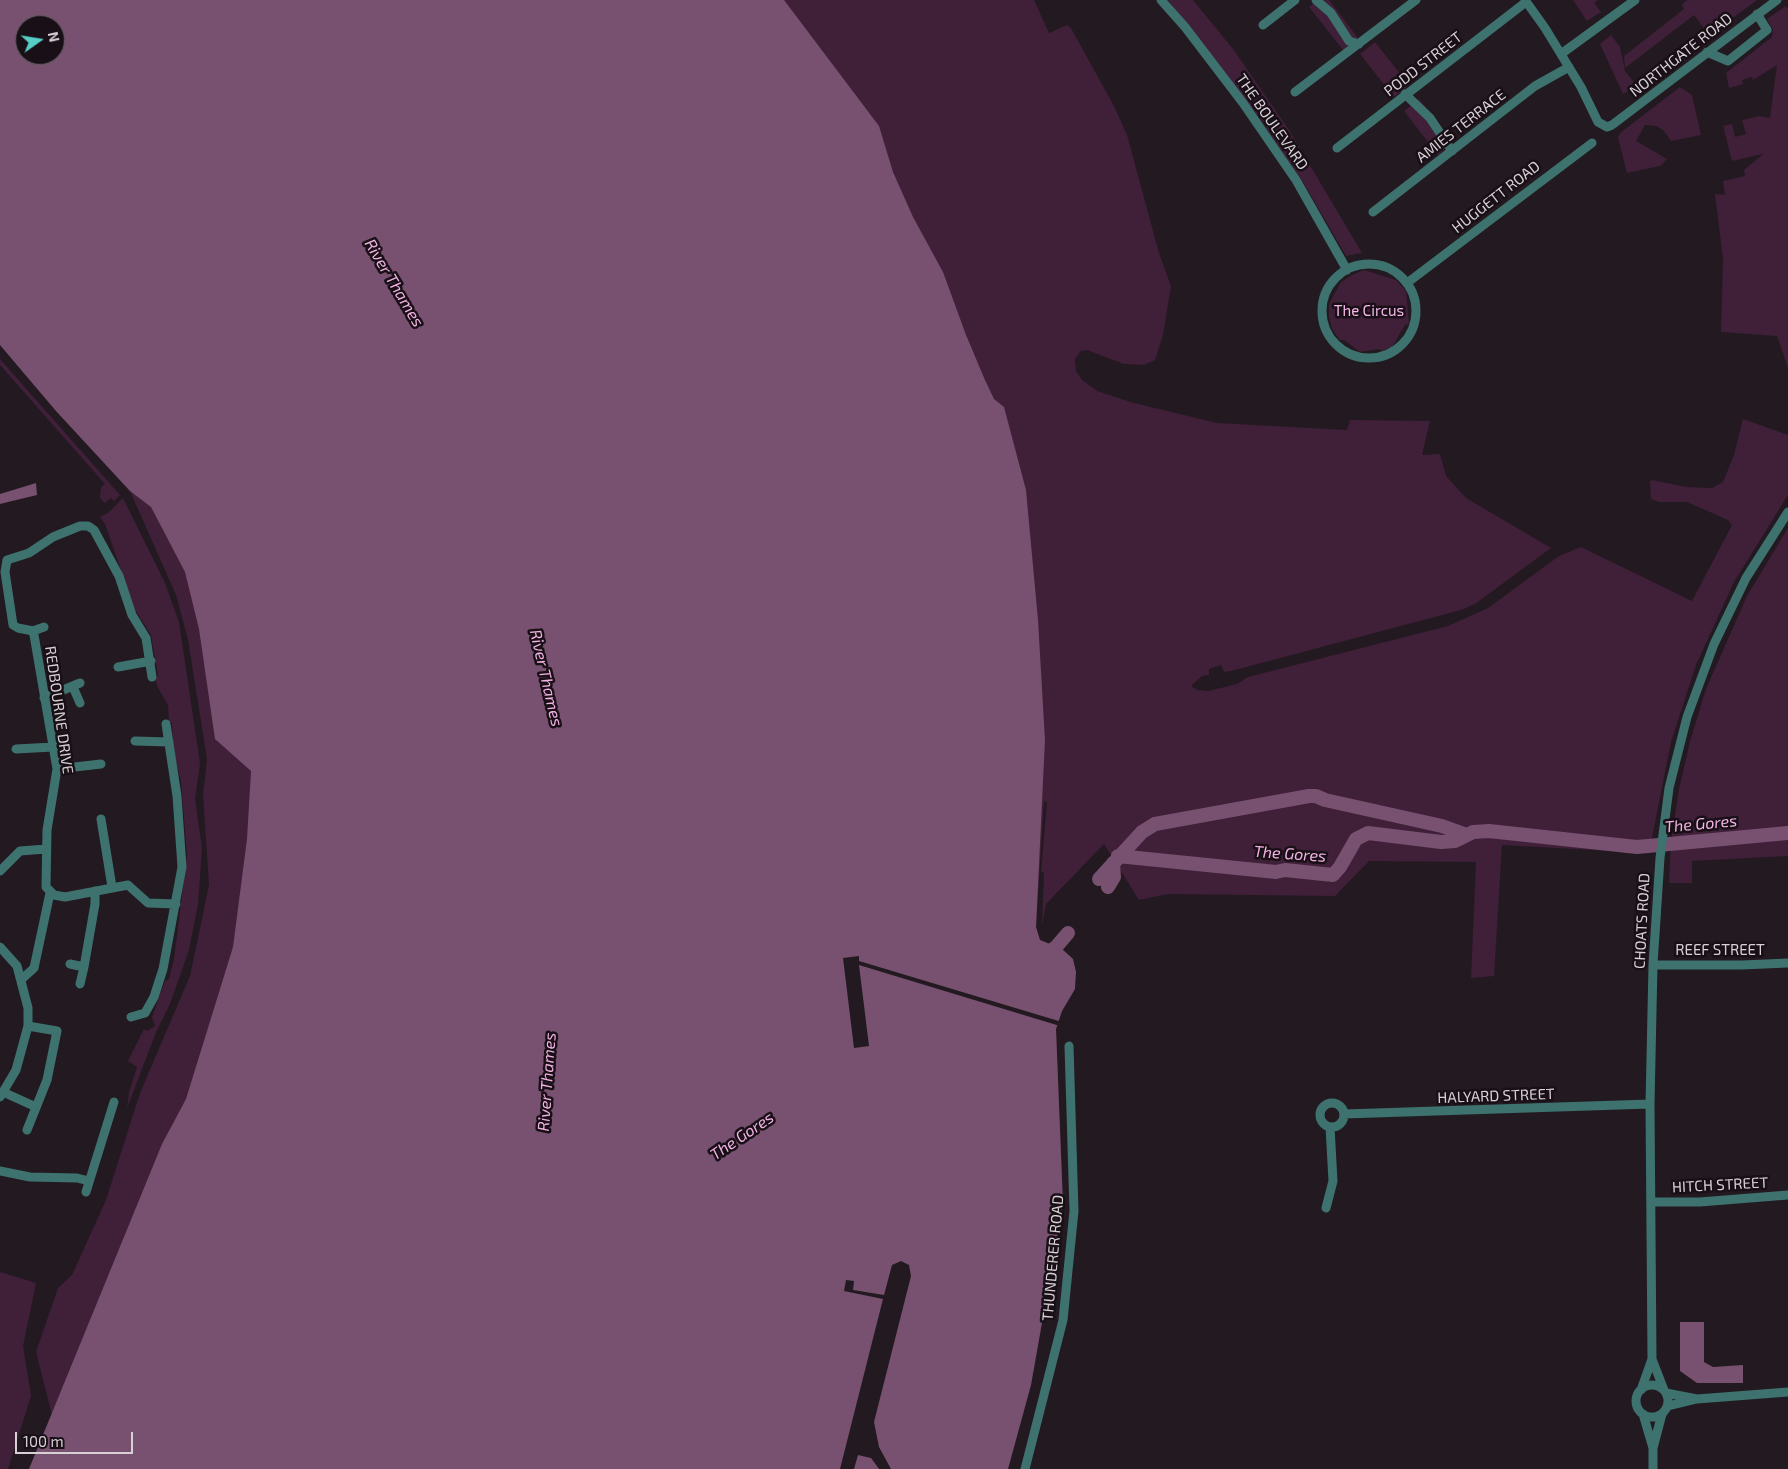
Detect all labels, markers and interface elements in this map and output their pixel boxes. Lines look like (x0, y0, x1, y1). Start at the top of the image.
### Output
street label: NORTHGATE ROAD (1626, 9, 1736, 101)
north arrow (15, 15, 65, 65)
street label: PODD STREET (1380, 28, 1466, 100)
text: N (45, 30, 64, 44)
street label: THE BOULEVARD (1232, 71, 1312, 173)
street label: AMIES TERRACE (1413, 86, 1509, 166)
street label: HUGGETT ROAD (1448, 157, 1544, 237)
water label: River Thames (360, 236, 428, 330)
park label: The Circus (1334, 302, 1404, 320)
water label: River Thames (526, 628, 566, 728)
street label: REDBOURNE DRIVE (41, 645, 77, 775)
water label: The Gores (1664, 811, 1738, 837)
water label: The Gores (1253, 842, 1327, 866)
street label: CHOATS ROAD (1631, 873, 1653, 969)
street label: REEF STREET (1675, 941, 1765, 959)
water label: River Thames (534, 1032, 560, 1132)
street label: HALYARD STREET (1437, 1085, 1555, 1107)
water label: The Gores (707, 1108, 777, 1164)
street label: HITCH STREET (1671, 1173, 1769, 1197)
street label: THUNDERER ROAD (1039, 1194, 1067, 1322)
scale bar (18, 1422, 135, 1454)
text: 100 m (23, 1432, 64, 1450)

